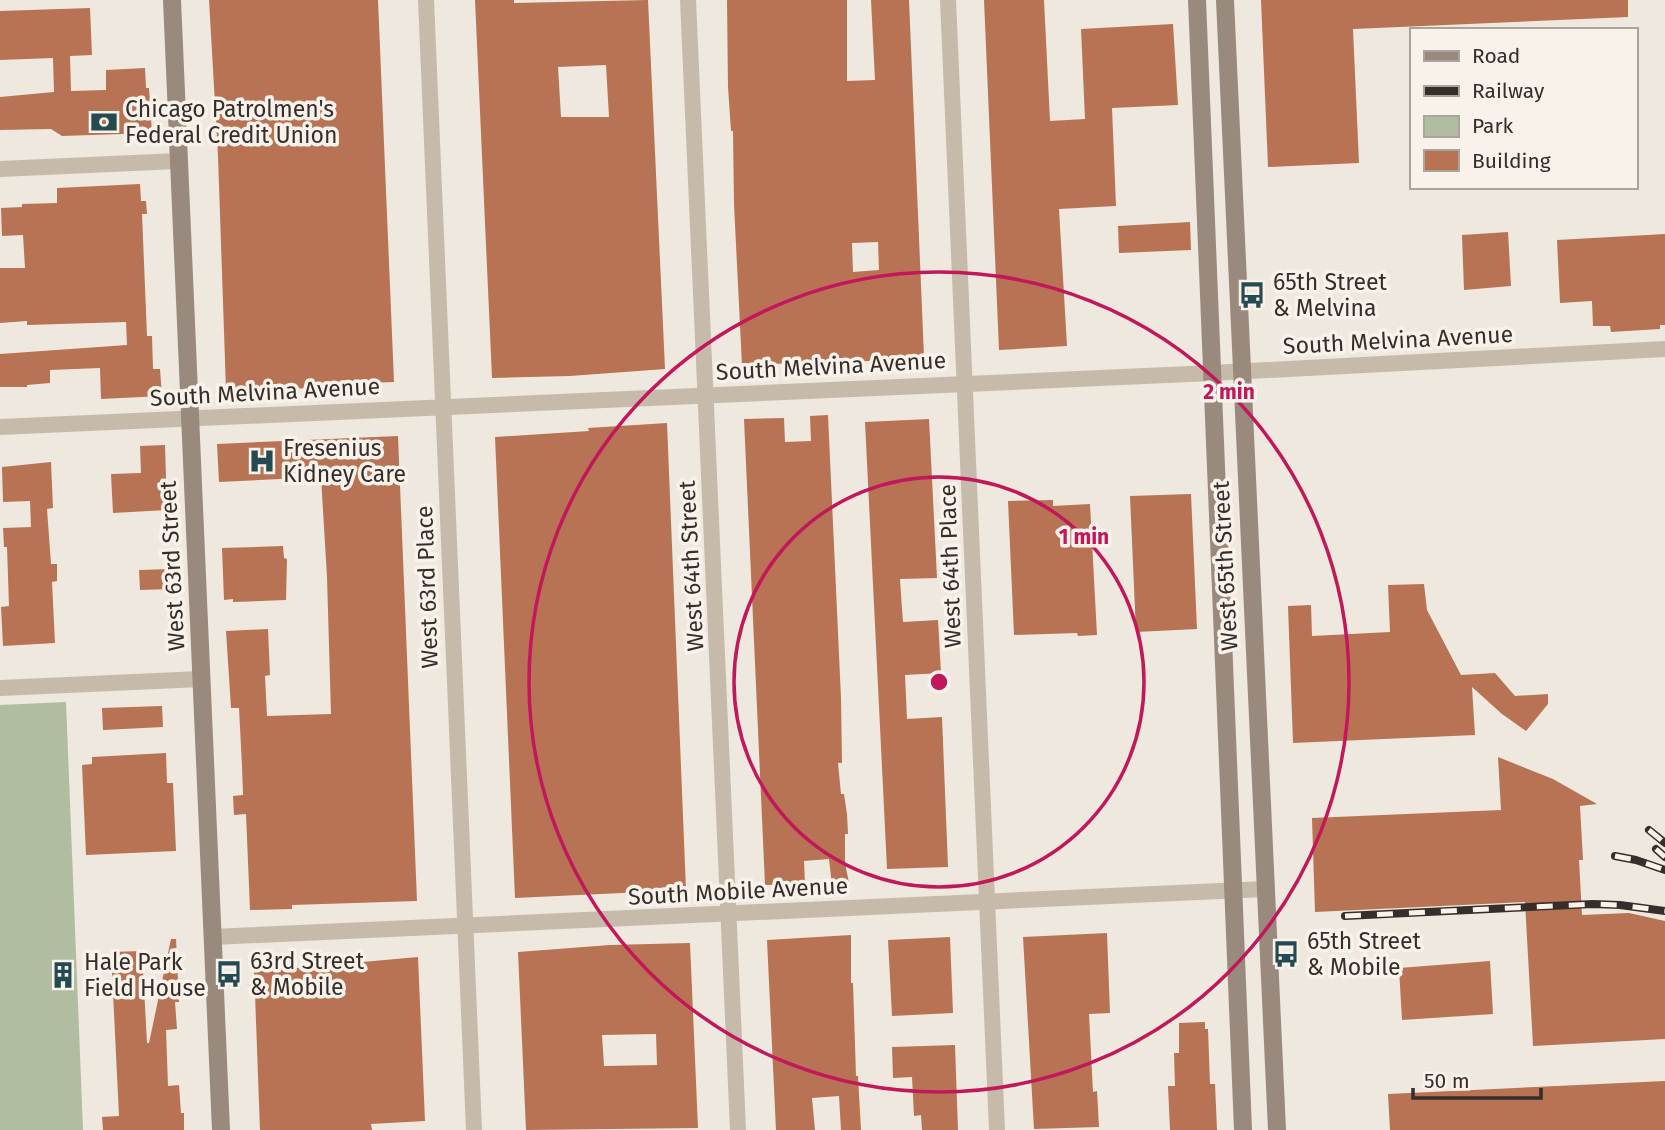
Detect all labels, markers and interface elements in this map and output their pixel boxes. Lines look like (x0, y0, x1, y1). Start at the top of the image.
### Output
legend (1410, 28, 1637, 189)
text: Road (1472, 43, 1520, 69)
text: Railway (1472, 78, 1545, 104)
place label: Chicago Patrolmen's Federal Credit Union (125, 95, 338, 149)
bank icon: Chicago Patrolmen's Federal Credit Union (89, 107, 119, 137)
text: Park (1472, 113, 1514, 139)
text: Building (1472, 148, 1551, 174)
place label: 65th Street & Melvina (1273, 268, 1387, 322)
bus stop icon: 65th Street & Melvina (1237, 280, 1267, 310)
street label: South Melvina Avenue (1282, 320, 1514, 360)
street label: South Melvina Avenue (715, 346, 947, 386)
street label: South Melvina Avenue (149, 372, 381, 412)
text: 2 min (1203, 379, 1255, 405)
place label: Fresenius Kidney Care (283, 434, 406, 488)
hospital icon: Fresenius Kidney Care (247, 446, 277, 476)
street label: West 63rd Street (154, 479, 190, 652)
street label: West 64th Street (673, 479, 709, 652)
street label: West 65th Street (1207, 480, 1243, 652)
street label: West 64th Place (933, 483, 967, 649)
street label: West 63rd Place (410, 505, 444, 669)
text: 1 min (1059, 524, 1109, 550)
centre of rings (927, 670, 951, 694)
street label: South Mobile Avenue (627, 871, 849, 911)
place label: 65th Street & Mobile (1307, 927, 1421, 981)
bus stop icon: 65th Street & Mobile (1271, 939, 1301, 969)
place label: 63rd Street & Mobile (250, 947, 365, 1001)
place label: Hale Park Field House (84, 948, 206, 1002)
bus stop icon: 63rd Street & Mobile (214, 959, 244, 989)
building icon: Hale Park Field House (48, 960, 78, 990)
scale bar (1413, 1056, 1541, 1100)
text: 50 m (1424, 1068, 1470, 1094)

